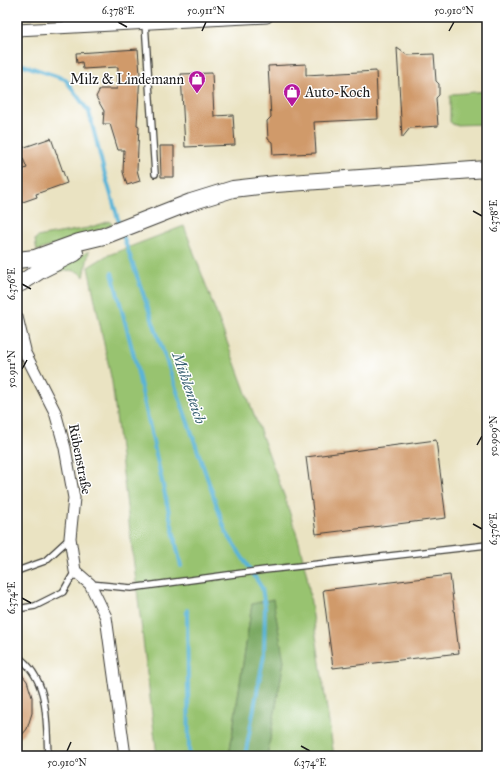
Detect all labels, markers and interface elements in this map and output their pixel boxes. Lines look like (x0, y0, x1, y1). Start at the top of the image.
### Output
text: 6.378°E (102, 5, 134, 17)
text: 50.911°N (187, 5, 225, 17)
text: 50.910°N (434, 5, 474, 17)
shop icon: Milz & Lindemann (187, 69, 207, 94)
place label: Milz & Lindemann (70, 71, 184, 88)
shop icon: Auto-Koch (282, 82, 302, 107)
place label: Auto-Koch (304, 84, 370, 101)
text: 6.378°E (488, 200, 500, 232)
text: 6.376°E (6, 268, 18, 300)
water label: Mühlenteich (168, 348, 210, 427)
text: 50.911°N (6, 350, 18, 388)
text: 50.909°N (488, 415, 500, 457)
street label: Rübenstraße (65, 422, 95, 496)
text: 6.376°E (488, 513, 500, 545)
text: 6.374°E (6, 582, 18, 614)
text: 50.910°N (47, 757, 87, 769)
text: 6.374°E (294, 757, 326, 769)

